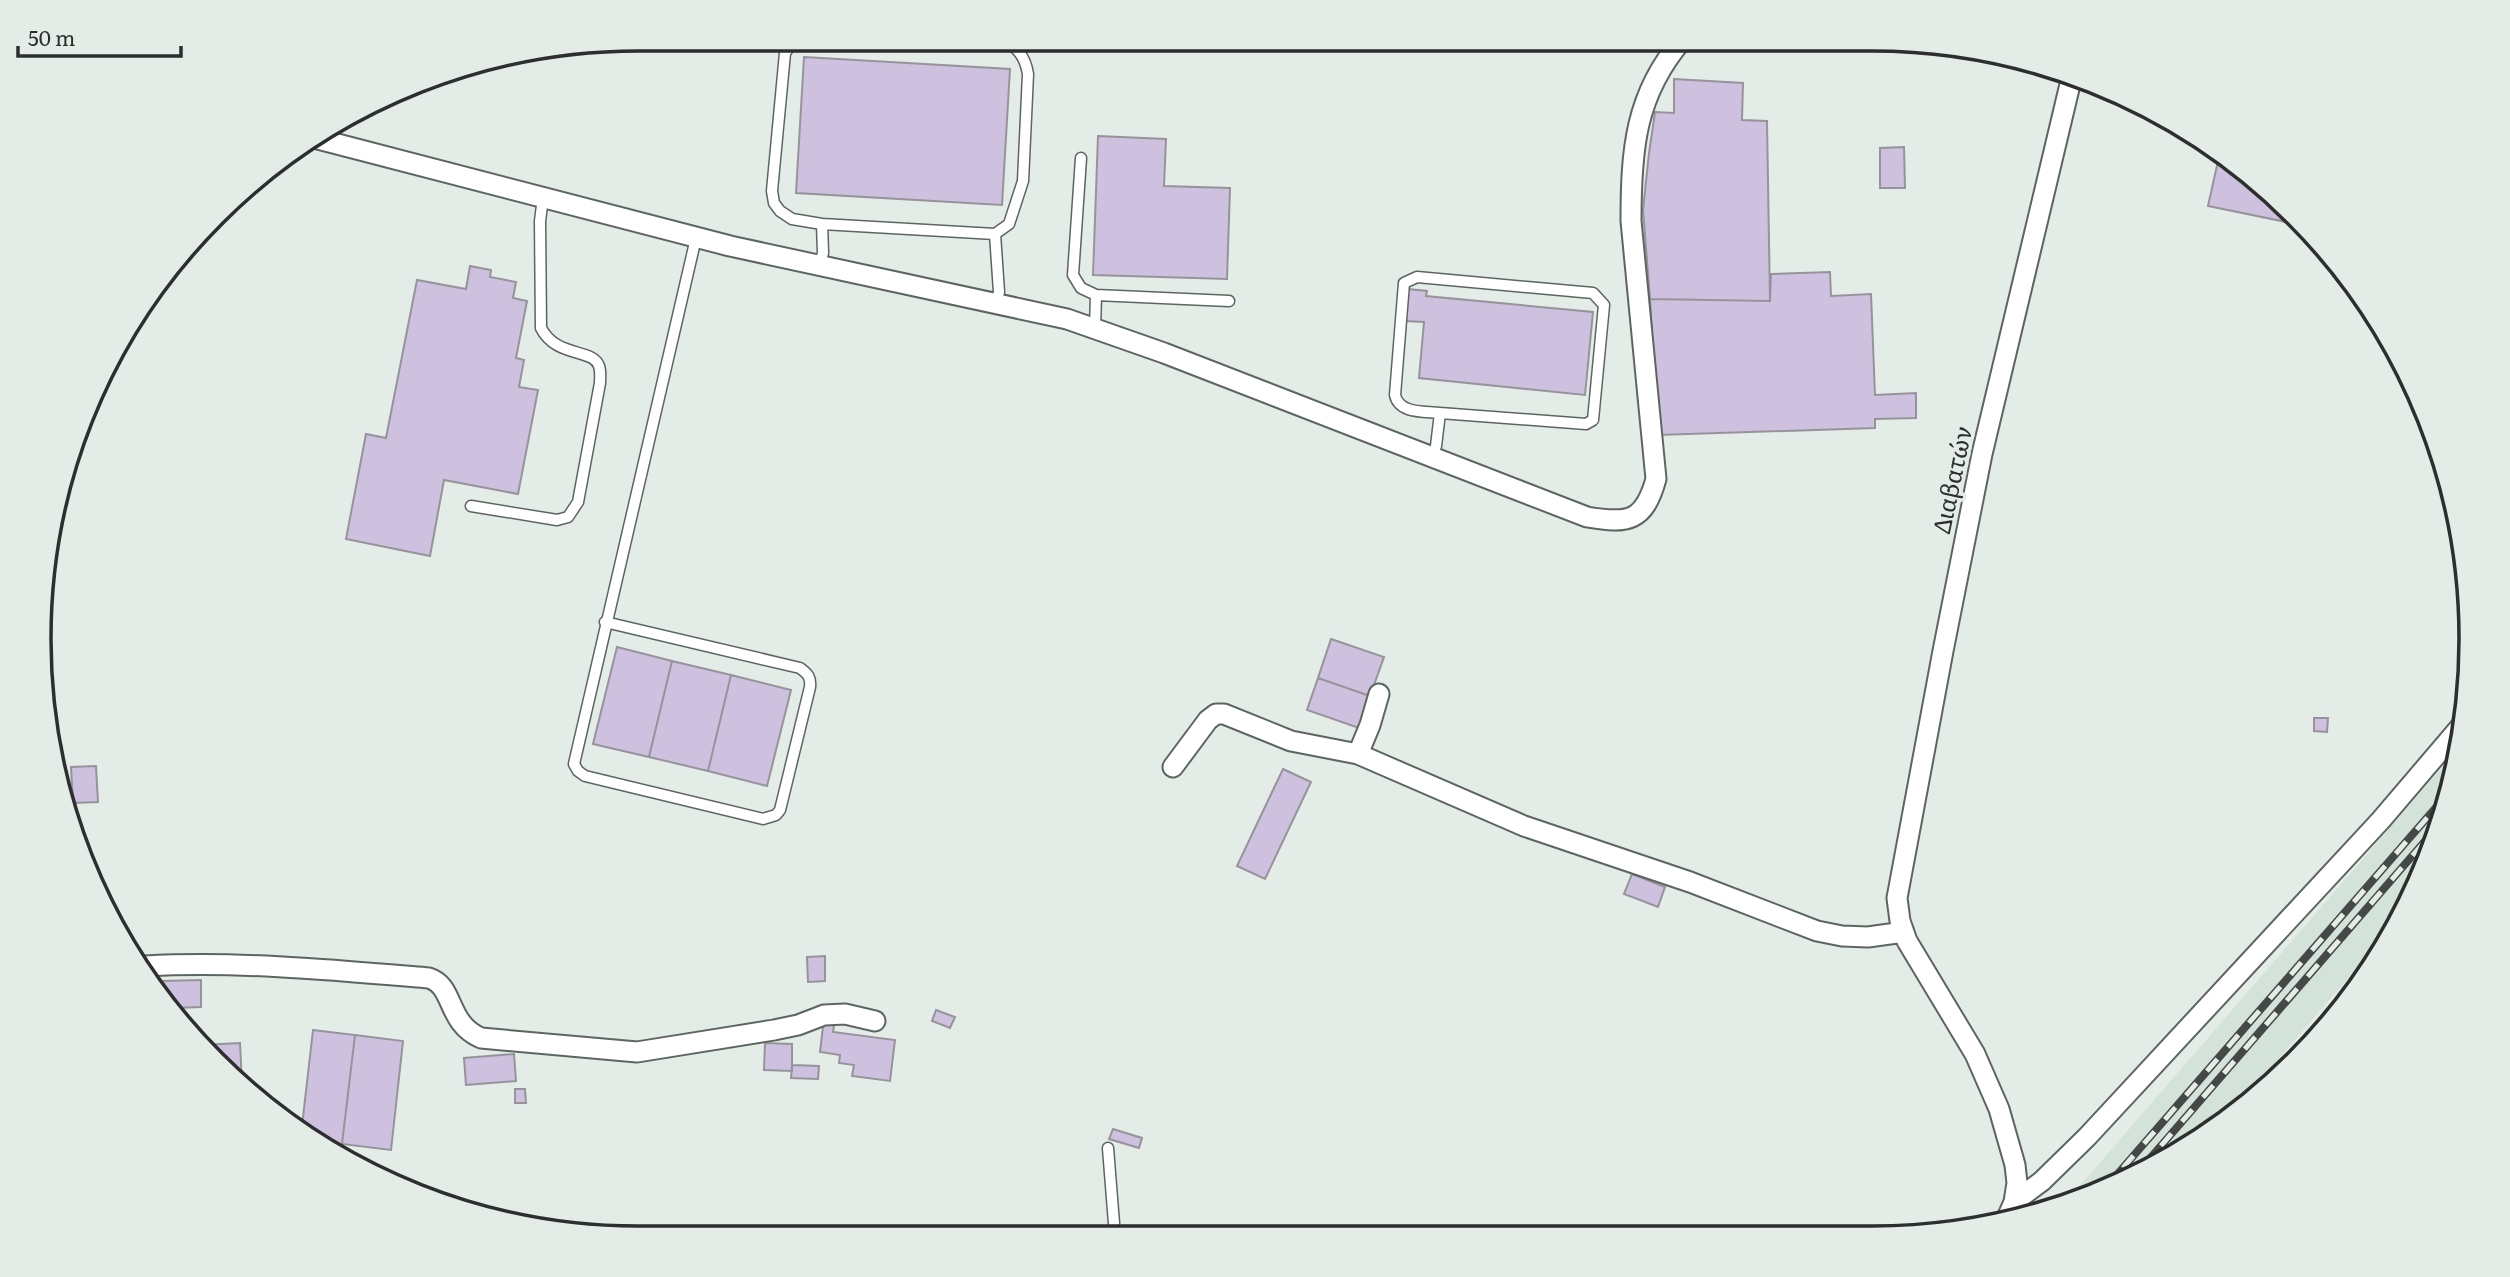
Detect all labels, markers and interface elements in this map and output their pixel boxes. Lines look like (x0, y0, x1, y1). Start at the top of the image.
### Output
scale bar (18, 14, 180, 58)
text: 50 m (28, 21, 75, 52)
street label: Διαβατών (1922, 422, 1979, 536)

